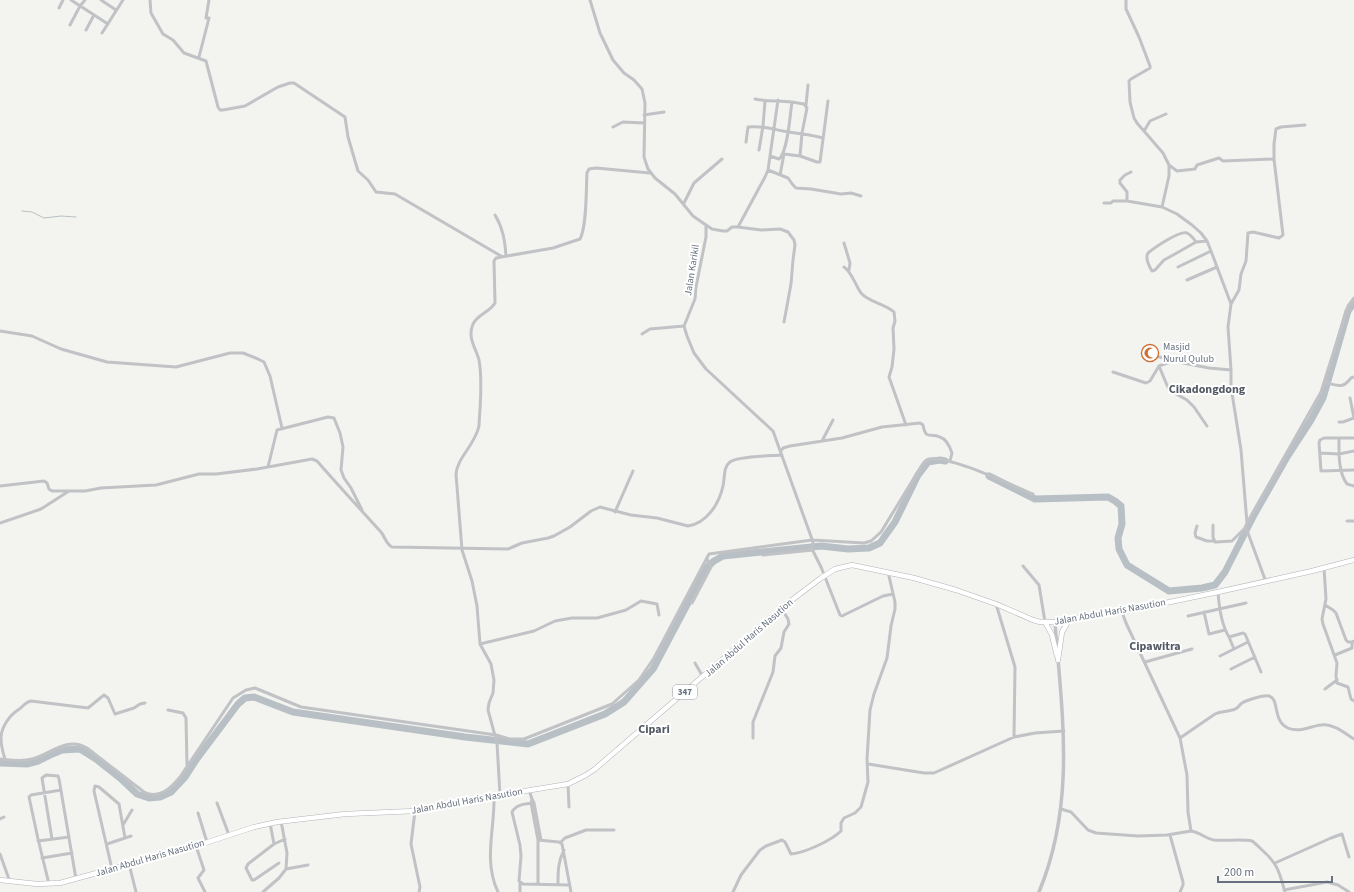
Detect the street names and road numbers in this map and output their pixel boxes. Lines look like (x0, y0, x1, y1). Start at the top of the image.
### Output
street label: Jalan Karikil (681, 243, 703, 297)
street label: Jalan Abdul Haris Nasution (1053, 595, 1167, 629)
street label: Jalan Abdul Haris Nasution (702, 596, 796, 680)
road number: 347 (673, 685, 697, 699)
street label: Jalan Abdul Haris Nasution (410, 784, 524, 818)
street label: Jalan Abdul Haris Nasution (94, 836, 206, 880)

